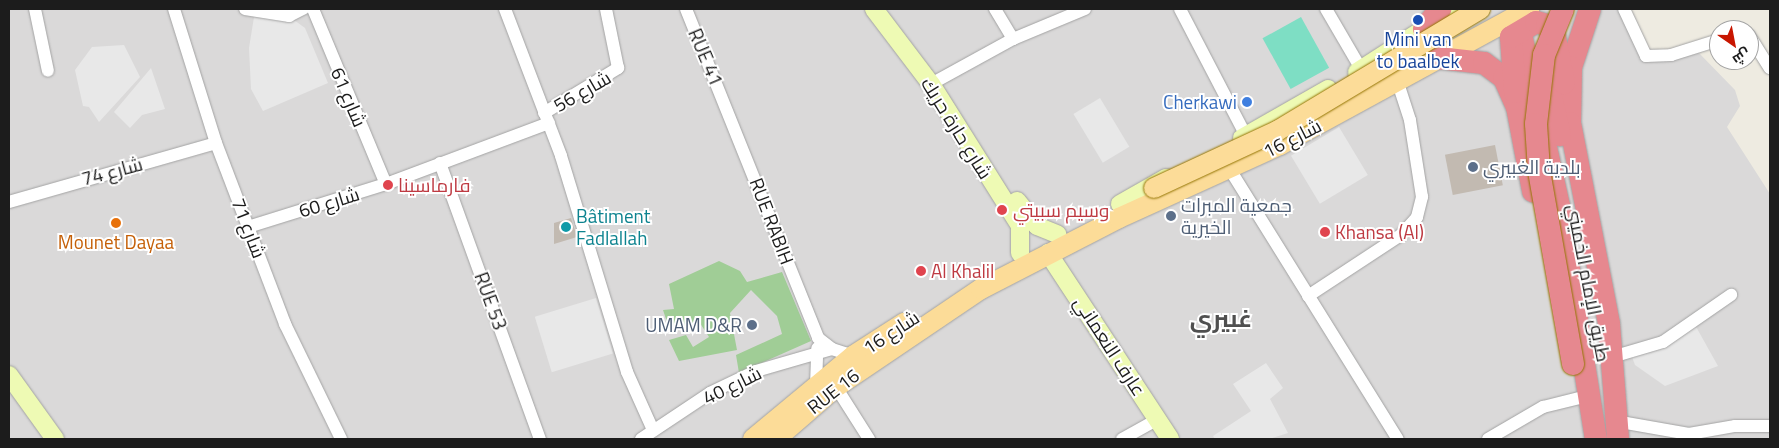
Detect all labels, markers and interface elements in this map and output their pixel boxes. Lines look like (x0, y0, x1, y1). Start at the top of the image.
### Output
marker: Mini van to baalbek (1412, 14, 1424, 26)
north arrow (1709, 20, 1759, 70)
street label: RUE 41 (684, 25, 728, 89)
place label: Mini van to baalbek (1377, 28, 1459, 72)
text: ش (1729, 43, 1755, 71)
street label: شارع 61 (326, 64, 372, 130)
street label: شارع 56 (549, 66, 615, 116)
street label: شارع حارة حريك (917, 73, 997, 183)
place label: Cherkawi (1163, 91, 1237, 113)
marker: Cherkawi (1241, 96, 1253, 108)
street label: شارع 16 (1259, 114, 1325, 162)
street label: شارع 74 (79, 152, 145, 190)
place label: بلدية الغبيري (1483, 156, 1581, 178)
marker: بلدية الغبيري (1467, 161, 1479, 173)
place label: فارماسينا (398, 174, 470, 196)
street label: RUE RABIH (745, 175, 799, 267)
marker: فارماسينا (382, 179, 394, 191)
street label: شارع 60 (296, 182, 362, 222)
place label: جمعية المبرات الخيرية (1181, 194, 1292, 238)
street label: شارع 71 (227, 195, 271, 261)
place label: وسيم سبيتي (1013, 199, 1109, 221)
street label: طريق الإمام الخميني (1563, 202, 1615, 364)
marker: وسيم سبيتي (995, 203, 1009, 217)
place label: Bâtiment Fadlallah (576, 205, 650, 249)
marker: جمعية المبرات الخيرية (1165, 210, 1177, 222)
marker: Mounet Dayaa (110, 217, 122, 229)
marker: Bâtiment Fadlallah (560, 221, 572, 233)
place label: Khansa (Al) (1335, 221, 1424, 243)
marker: Khansa (Al) (1319, 226, 1331, 238)
place label: Mounet Dayaa (58, 231, 174, 253)
place label: Al Khalil (931, 260, 994, 282)
marker: Al Khalil (915, 265, 927, 277)
street label: RUE 53 (470, 269, 512, 333)
street label: عارف النعماني (1069, 292, 1151, 400)
street label: شارع 16 (859, 305, 923, 359)
district label: غبيري (1190, 305, 1252, 333)
place label: UMAM D&R (645, 314, 742, 336)
marker: UMAM D&R (746, 319, 758, 331)
street label: شارع 40 (699, 361, 765, 409)
street label: RUE 16 (802, 364, 864, 418)

